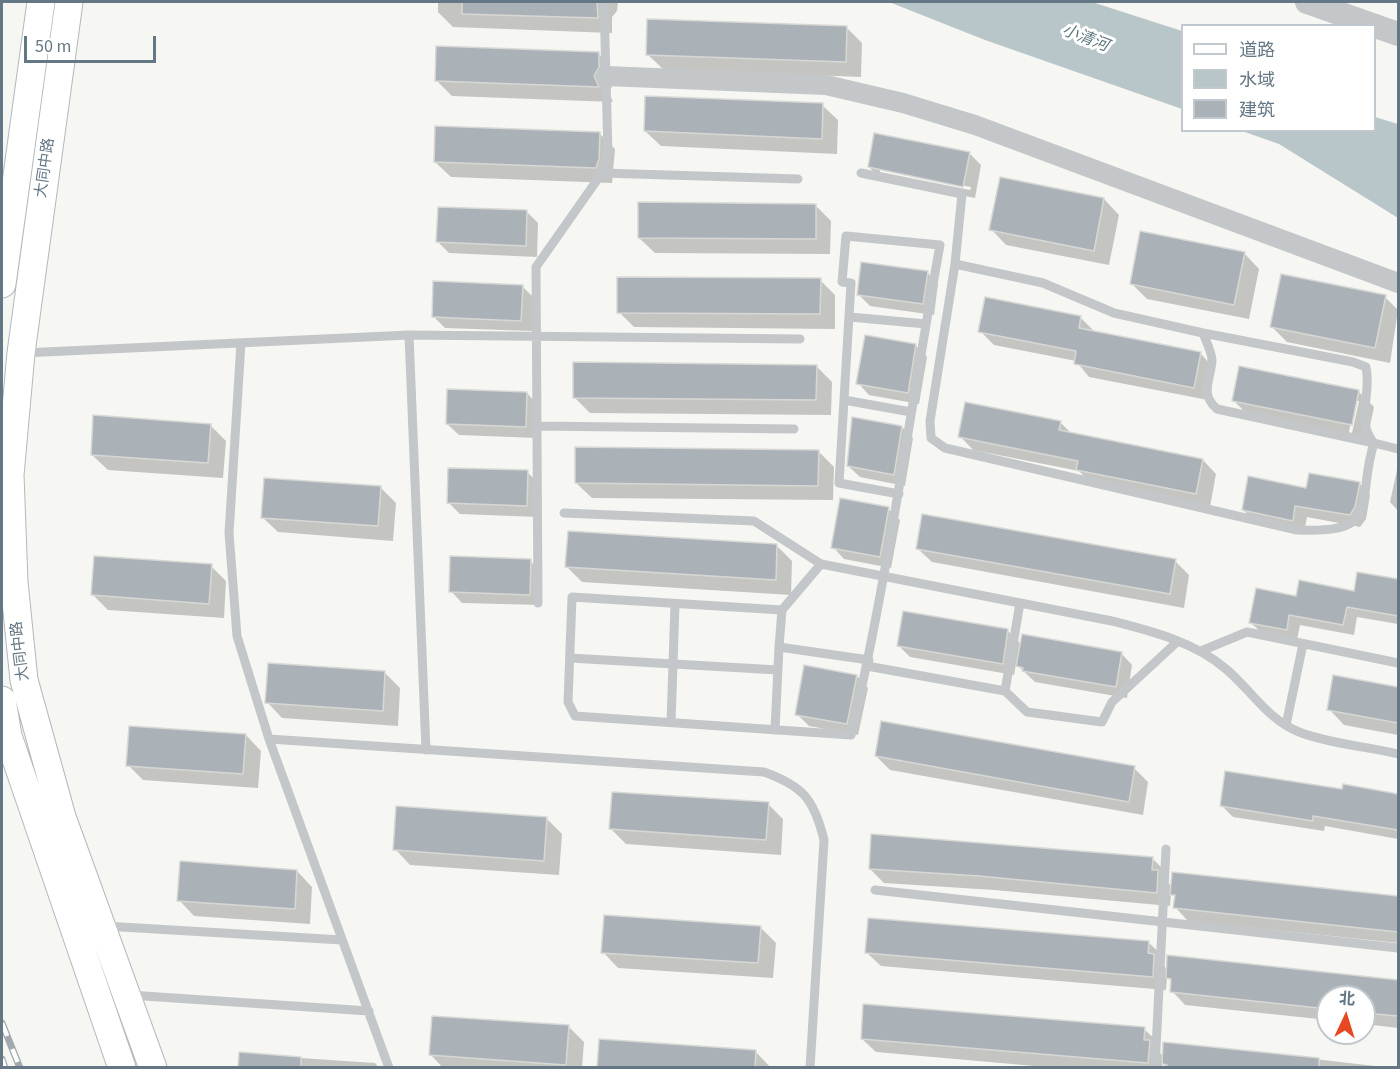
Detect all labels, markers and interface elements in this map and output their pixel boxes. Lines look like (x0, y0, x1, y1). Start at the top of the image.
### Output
water label: 小清河 (1059, 21, 1111, 57)
scale bar (27, 24, 159, 62)
legend (1181, 24, 1376, 132)
text: 50 m (35, 34, 71, 59)
text: 道路 (1239, 38, 1275, 63)
text: 水域 (1239, 68, 1275, 93)
text: 建筑 (1239, 98, 1275, 123)
street label: 大同中路 (33, 137, 59, 199)
street label: 大同中路 (8, 620, 34, 682)
north arrow (1316, 985, 1376, 1045)
text: 北 (1338, 988, 1356, 1011)

